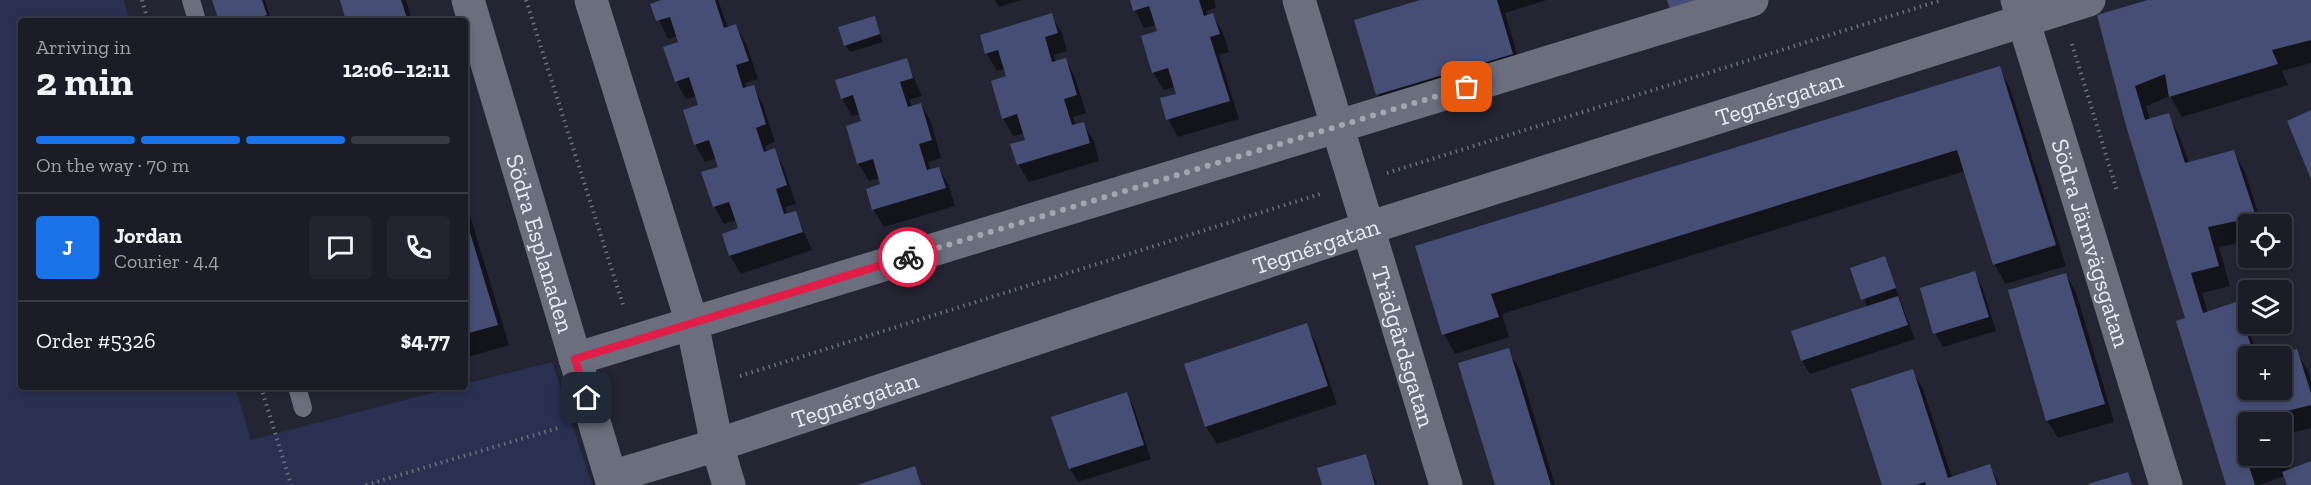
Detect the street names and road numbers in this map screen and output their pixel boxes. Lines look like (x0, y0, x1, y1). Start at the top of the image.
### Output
street label: Tegnérgatan (1712, 64, 1847, 132)
street label: Södra Järnvägsgatan (2046, 135, 2137, 351)
street label: Södra Esplanaden (500, 151, 581, 336)
street label: Tegnérgatan (1249, 211, 1383, 280)
street label: Trädgårdsgatan (1366, 262, 1442, 431)
street label: Tegnérgatan (788, 364, 922, 434)

